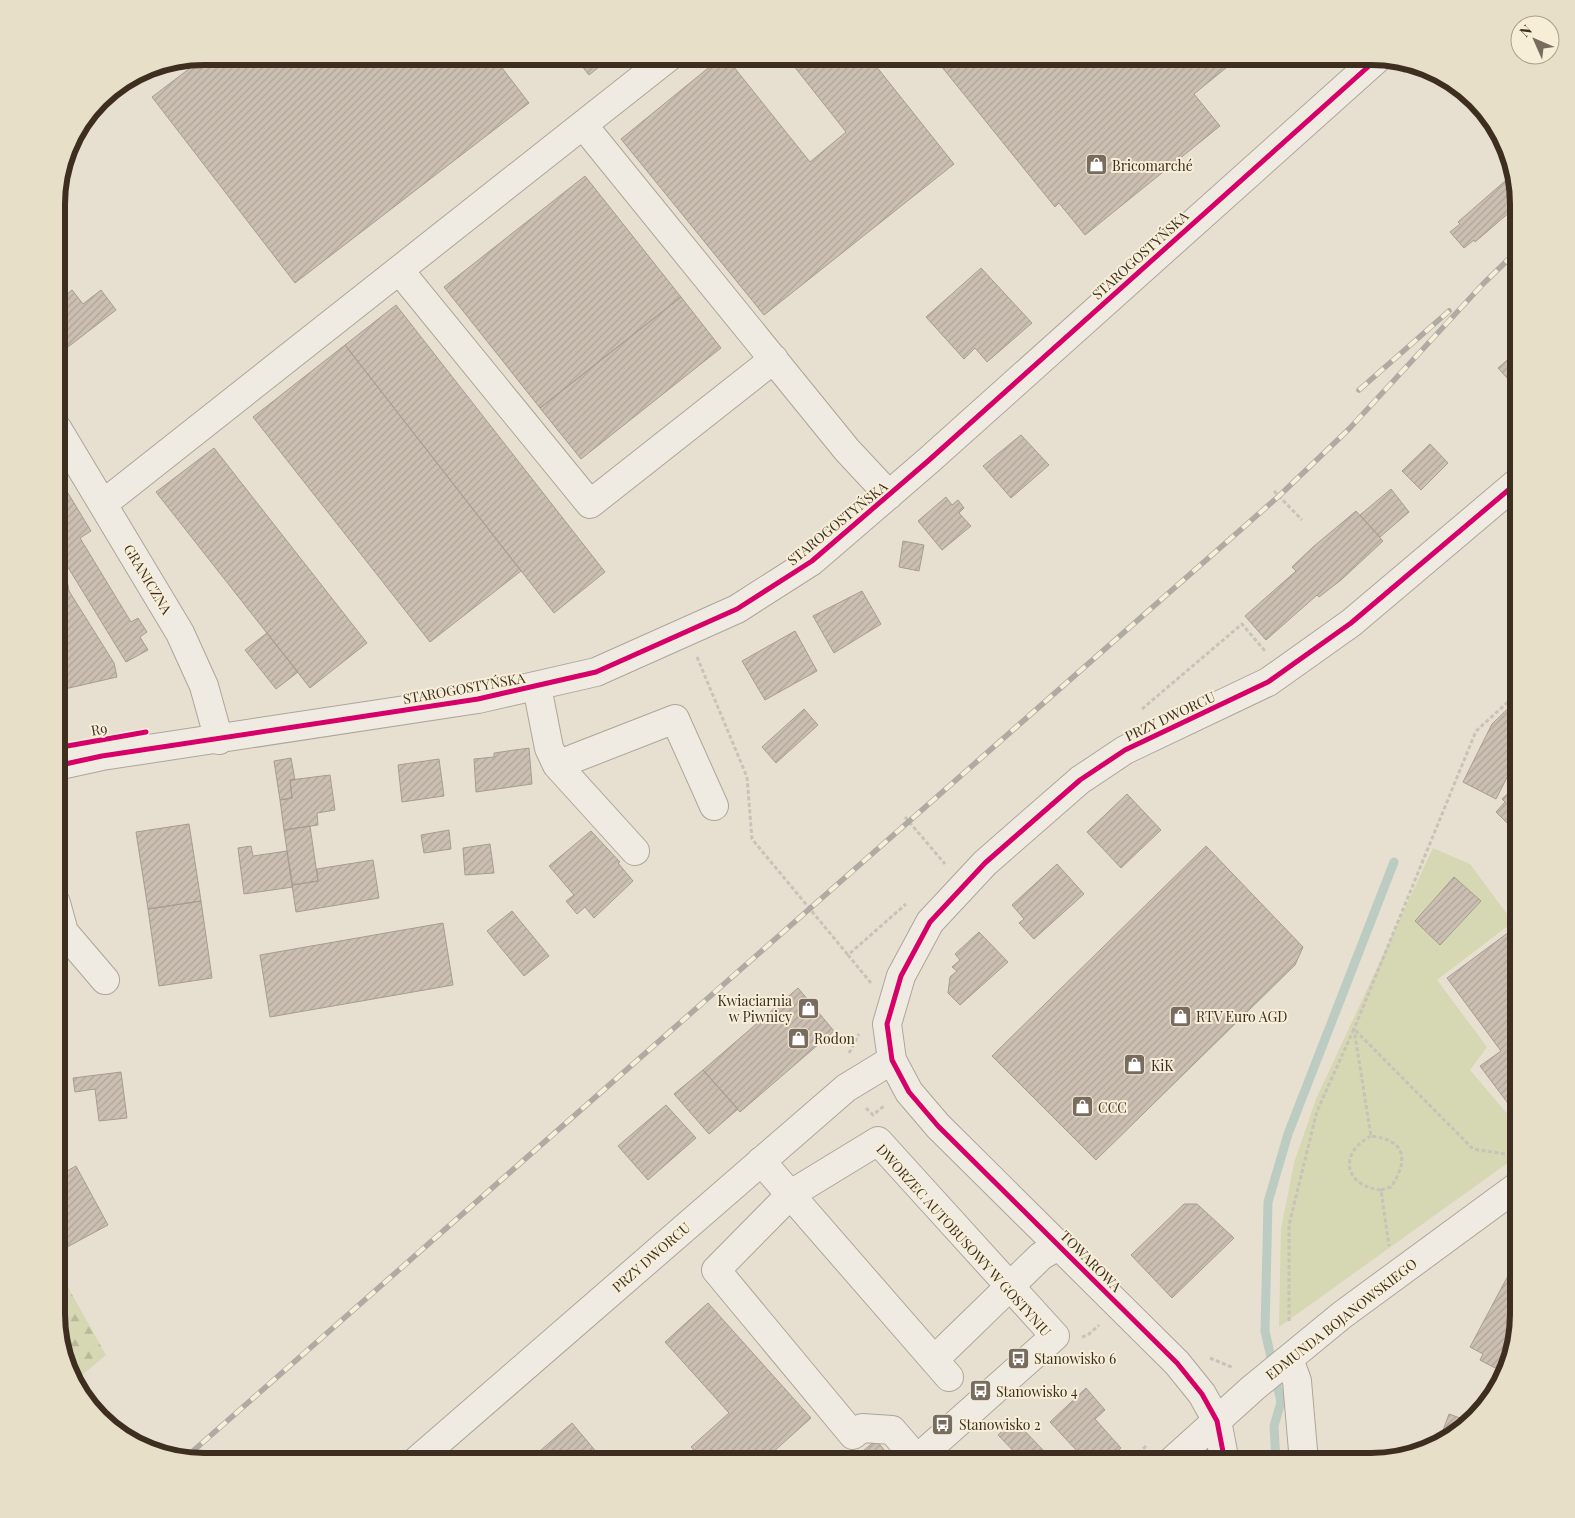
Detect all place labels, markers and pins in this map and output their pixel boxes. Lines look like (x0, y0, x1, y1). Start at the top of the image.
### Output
shop icon: Bricomarché (1084, 153, 1108, 177)
place label: Bricomarché (1112, 156, 1193, 175)
place label: Kwiaciarnia w Piwnicy (717, 991, 792, 1026)
shop icon: Kwiaciarnia w Piwnicy (796, 996, 820, 1020)
shop icon: RTV Euro AGD (1168, 1004, 1192, 1028)
place label: RTV Euro AGD (1196, 1007, 1287, 1026)
shop icon: Rodon (786, 1026, 810, 1050)
place label: Rodon (814, 1029, 856, 1048)
shop icon: KiK (1123, 1053, 1147, 1077)
place label: KiK (1151, 1056, 1174, 1075)
shop icon: CCC (1070, 1095, 1094, 1119)
place label: CCC (1098, 1098, 1127, 1117)
bus stop icon: Stanowisko 6 (1006, 1346, 1030, 1370)
place label: Stanowisko 6 (1034, 1349, 1116, 1368)
bus stop icon: Stanowisko 4 (968, 1379, 992, 1403)
place label: Stanowisko 4 (996, 1382, 1078, 1401)
bus stop icon: Stanowisko 2 (931, 1412, 955, 1436)
place label: Stanowisko 2 (959, 1415, 1041, 1434)

